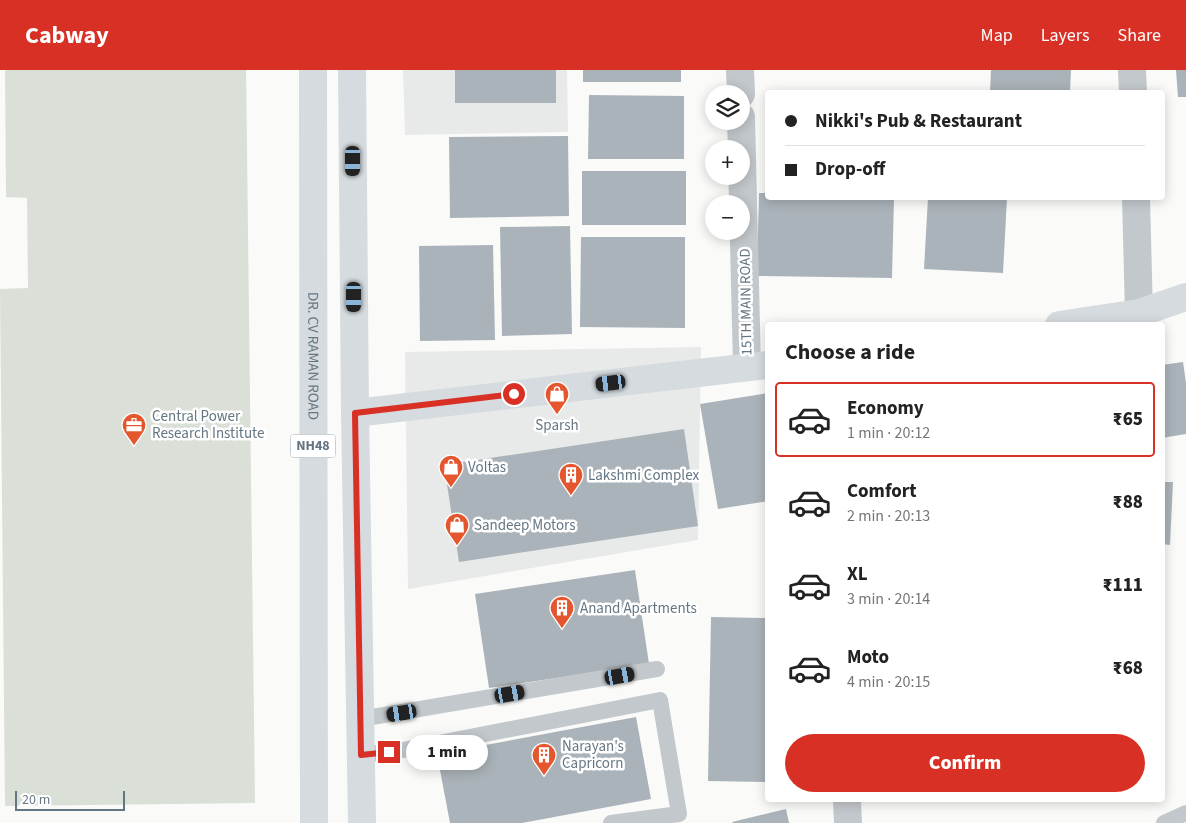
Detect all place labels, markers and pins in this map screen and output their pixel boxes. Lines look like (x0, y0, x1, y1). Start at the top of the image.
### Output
shop icon: Sparsh (544, 381, 570, 415)
place label: Central Power Research Institute (152, 406, 264, 444)
office icon: Central Power Research Institute (121, 412, 147, 446)
place label: Sparsh (535, 415, 579, 436)
shop icon: Voltas (438, 454, 464, 488)
place label: Voltas (468, 457, 506, 478)
building icon: Lakshmi Complex (558, 462, 584, 496)
place label: Lakshmi Complex (588, 465, 699, 486)
shop icon: Sandeep Motors (444, 512, 470, 546)
place label: Sandeep Motors (474, 515, 576, 536)
building icon: Anand Apartments (549, 595, 575, 629)
place label: Anand Apartments (580, 598, 697, 619)
place label: Narayan's Capricorn (562, 736, 624, 774)
building icon: Narayan's Capricorn (531, 742, 557, 776)

